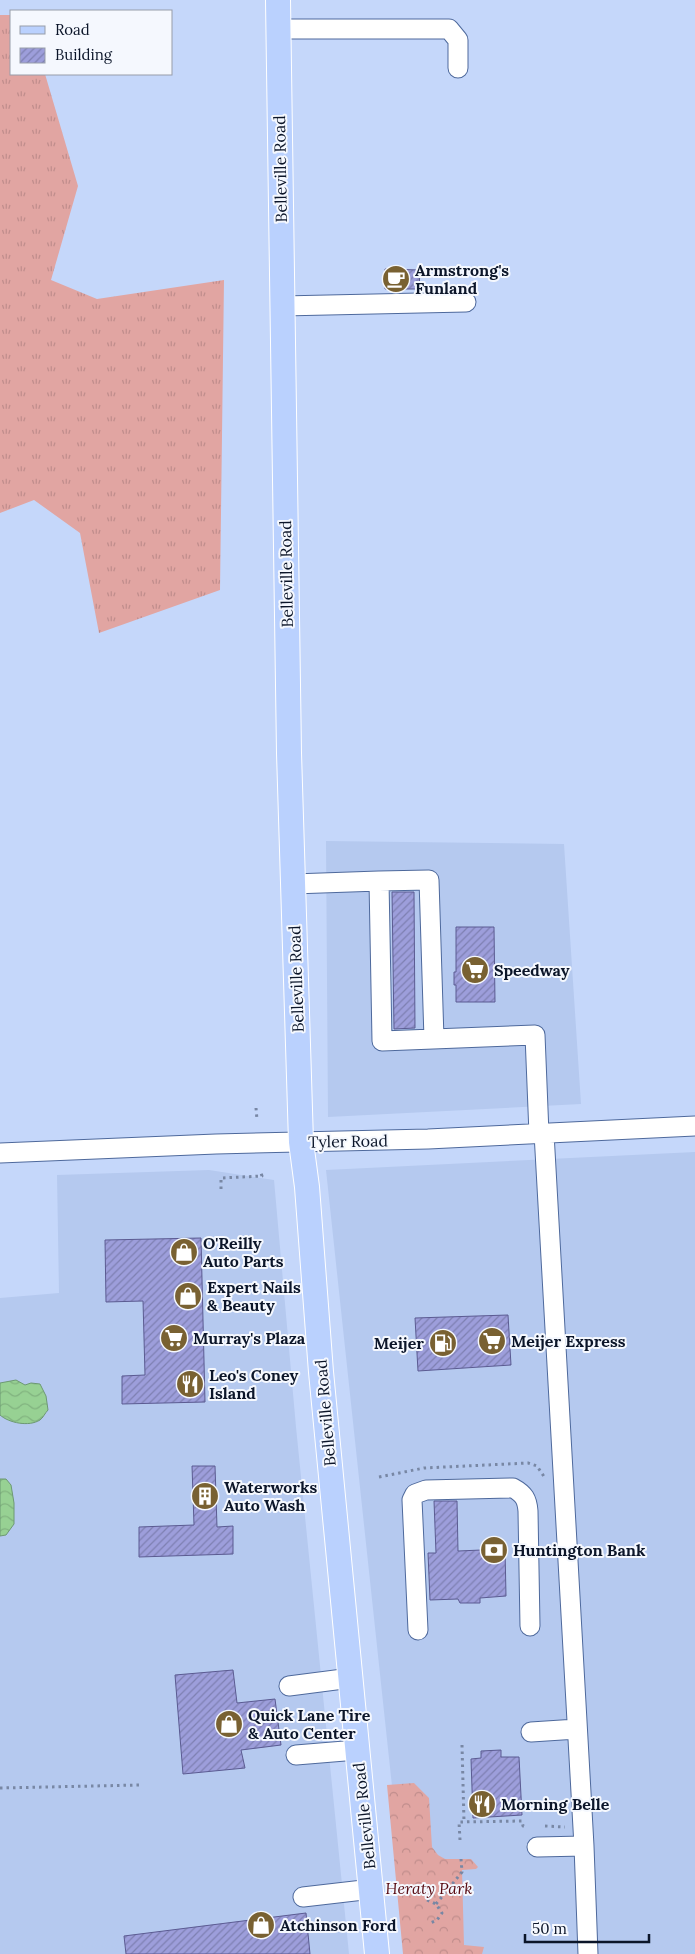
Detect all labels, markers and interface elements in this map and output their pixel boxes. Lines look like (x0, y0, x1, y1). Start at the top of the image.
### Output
legend (10, 10, 172, 75)
text: Road (55, 20, 90, 39)
text: Building (55, 45, 113, 64)
street label: Belleville Road (269, 115, 291, 223)
place label: Armstrong's Funland (415, 260, 509, 298)
cafe icon: Armstrong's Funland (381, 264, 411, 294)
street label: Belleville Road (275, 520, 297, 628)
street label: Belleville Road (284, 925, 308, 1033)
supermarket icon: Speedway (460, 955, 490, 985)
place label: Speedway (494, 960, 570, 980)
street label: Tyler Road (308, 1130, 389, 1152)
place label: O'Reilly Auto Parts (203, 1233, 284, 1271)
shop icon: O'Reilly Auto Parts (169, 1237, 199, 1267)
place label: Expert Nails & Beauty (207, 1277, 301, 1315)
shop icon: Expert Nails & Beauty (173, 1281, 203, 1311)
supermarket icon: Murray's Plaza (159, 1323, 189, 1353)
supermarket icon: Meijer Express (477, 1326, 507, 1356)
place label: Murray's Plaza (193, 1328, 306, 1348)
fuel station icon: Meijer (428, 1328, 458, 1358)
place label: Meijer Express (511, 1331, 626, 1351)
place label: Meijer (374, 1333, 424, 1353)
street label: Belleville Road (310, 1358, 340, 1467)
place label: Leo's Coney Island (209, 1365, 299, 1403)
restaurant icon: Leo's Coney Island (175, 1369, 205, 1399)
place label: Waterworks Auto Wash (224, 1477, 317, 1515)
building icon: Waterworks Auto Wash (190, 1481, 220, 1511)
bank icon: Huntington Bank (479, 1535, 509, 1565)
place label: Huntington Bank (513, 1540, 646, 1560)
place label: Quick Lane Tire & Auto Center (248, 1705, 371, 1743)
shop icon: Quick Lane Tire & Auto Center (214, 1709, 244, 1739)
street label: Belleville Road (348, 1761, 380, 1870)
restaurant icon: Morning Belle (467, 1789, 497, 1819)
place label: Morning Belle (501, 1794, 610, 1814)
park label: Heraty Park (385, 1878, 473, 1898)
shop icon: Atchinson Ford (246, 1910, 276, 1940)
scale bar (525, 1912, 649, 1944)
place label: Atchinson Ford (280, 1915, 397, 1935)
text: 50 m (532, 1919, 567, 1938)

